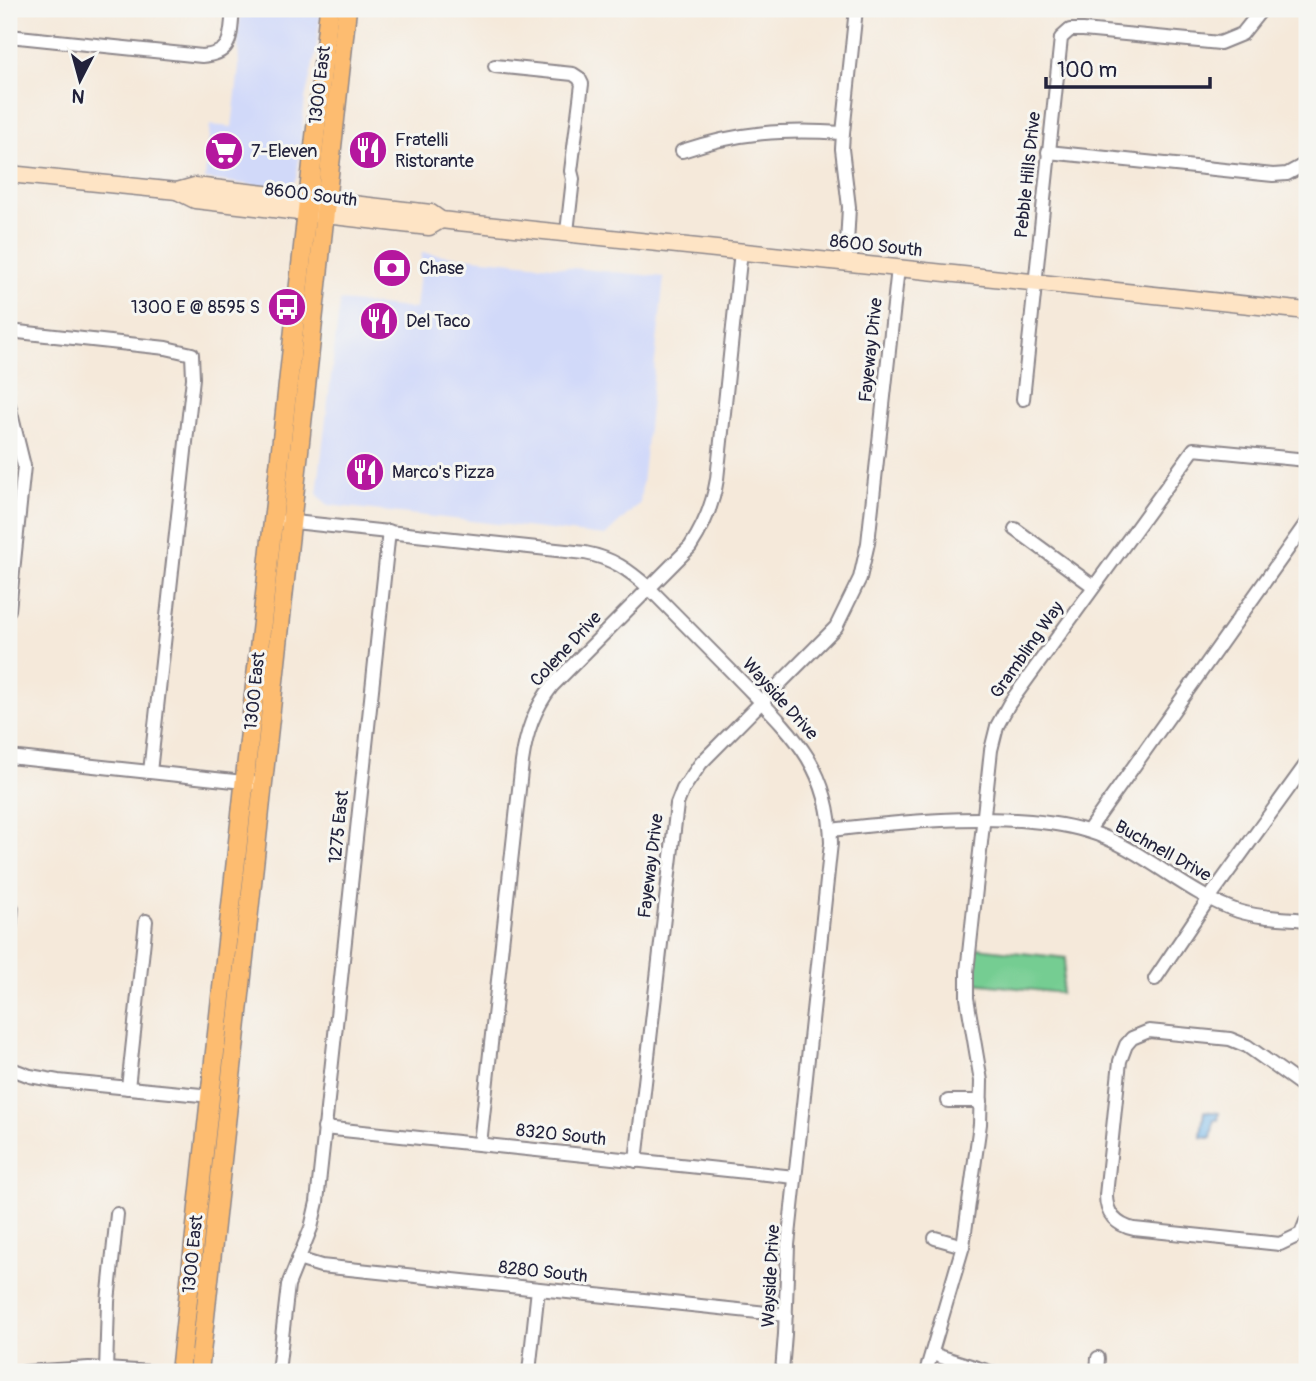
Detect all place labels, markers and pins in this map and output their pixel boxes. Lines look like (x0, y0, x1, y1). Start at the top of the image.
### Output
restaurant icon: Fratelli Ristorante (347, 129, 389, 171)
place label: Fratelli Ristorante (395, 129, 474, 173)
supermarket icon: 7-Eleven (203, 130, 245, 172)
place label: 7-Eleven (251, 140, 318, 163)
bank icon: Chase (371, 247, 413, 289)
place label: Chase (419, 257, 464, 280)
bus stop icon: 1300 E @ 8595 S (266, 286, 308, 328)
place label: 1300 E @ 8595 S (131, 296, 260, 319)
restaurant icon: Del Taco (358, 300, 400, 342)
place label: Del Taco (406, 310, 471, 333)
restaurant icon: Marco's Pizza (344, 451, 386, 493)
place label: Marco's Pizza (392, 461, 494, 484)

